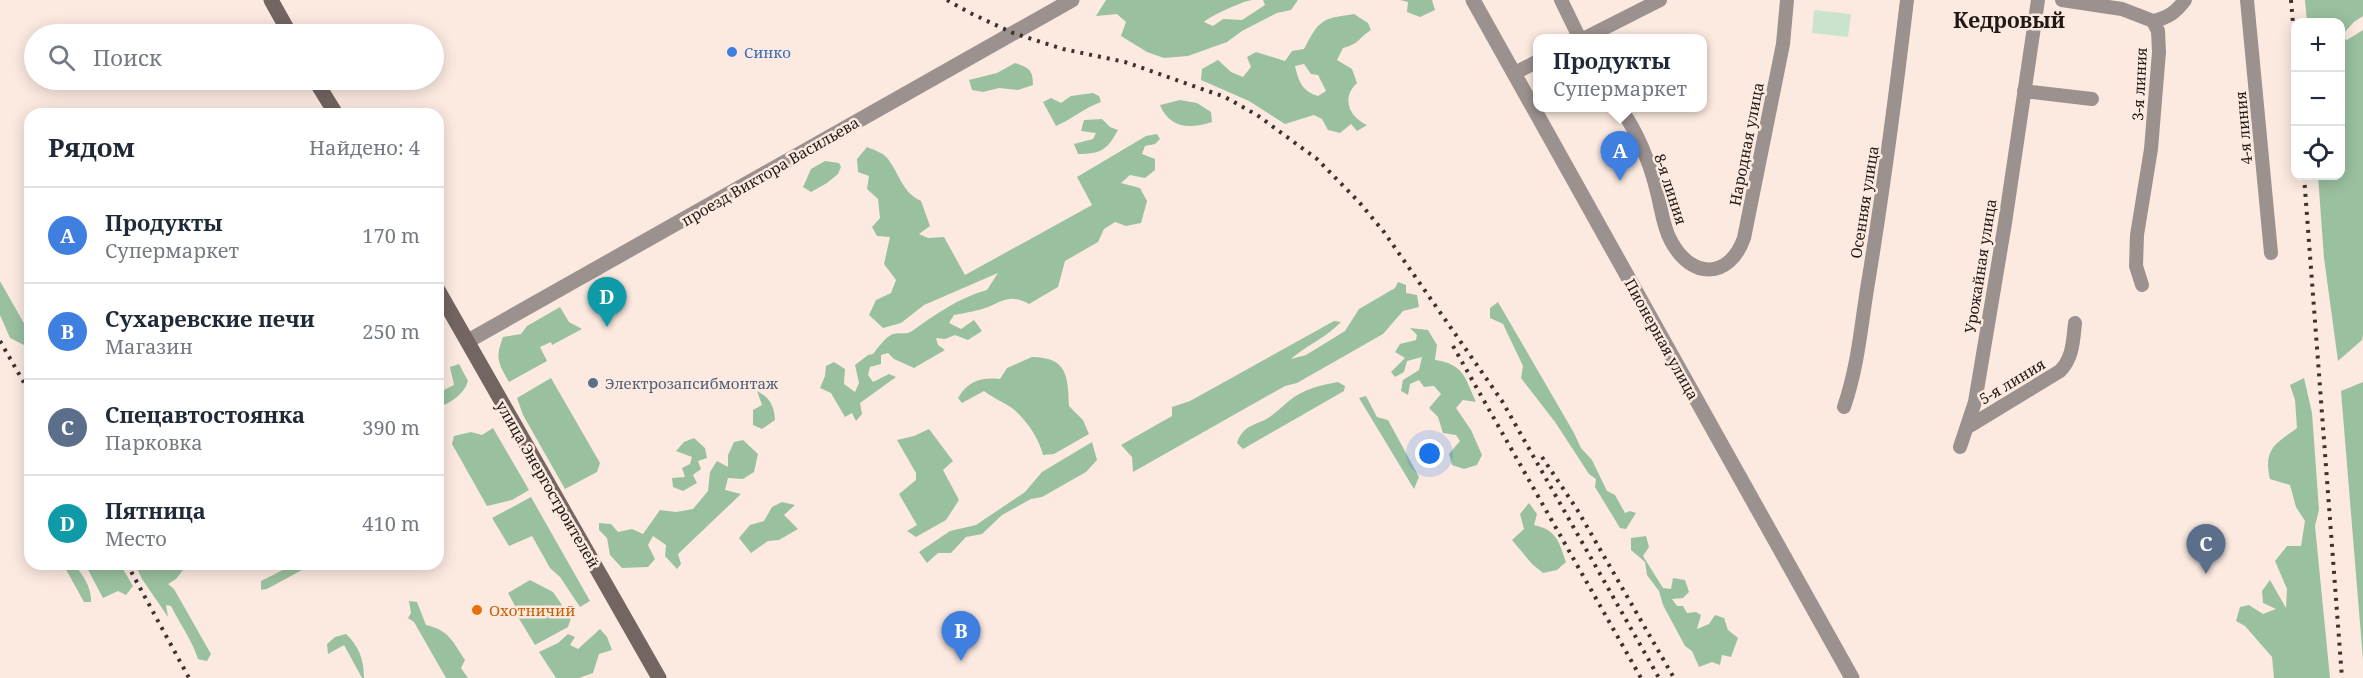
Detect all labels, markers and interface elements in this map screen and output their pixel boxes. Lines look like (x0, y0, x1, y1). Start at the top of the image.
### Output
district label: Кедровый (1953, 6, 2065, 34)
map controls (2291, 18, 2345, 180)
button: + (2291, 18, 2345, 72)
search box (24, 24, 444, 90)
popup (1533, 34, 1707, 112)
icon: search (45, 41, 78, 74)
text: Поиск (93, 42, 162, 72)
place label: Синко (744, 42, 791, 62)
marker: Синко (725, 45, 739, 59)
text: Продукты (1553, 45, 1670, 75)
street label: 3-я линия (2127, 47, 2151, 121)
button: − (2291, 72, 2345, 126)
text: Супермаркет (1553, 75, 1687, 102)
street label: Народная улица (1724, 81, 1768, 207)
street label: 4-я линия (2230, 91, 2256, 165)
street label: проезд Виктора Васильева (678, 112, 862, 230)
button: locate (2291, 126, 2345, 180)
text: Рядом (48, 129, 135, 165)
pin: A (1600, 132, 1640, 181)
text: Найдено: 4 (309, 134, 420, 161)
street label: Осенняя улица (1845, 144, 1883, 260)
street label: 8-я линия (1650, 151, 1692, 227)
street label: Урожайная улица (1959, 197, 2001, 335)
text: Продукты (105, 207, 222, 237)
text: A (60, 222, 75, 249)
text: 170 m (362, 222, 420, 249)
text: Супермаркет (105, 237, 239, 264)
street label: Пионерная улица (1620, 275, 1704, 403)
pin: D (588, 278, 626, 327)
text: Сухаревские печи (105, 303, 315, 333)
text: B (61, 318, 74, 345)
text: 250 m (362, 318, 420, 345)
text: Магазин (105, 333, 193, 360)
street label: 5-я линия (1975, 353, 2049, 409)
place label: Электрозапсибмонтаж (605, 373, 778, 393)
marker: Электрозапсибмонтаж (586, 376, 600, 390)
street label: улица Энергостроителей (492, 397, 604, 571)
text: Спецавтостоянка (105, 399, 305, 429)
text: C (61, 414, 74, 441)
text: 390 m (362, 414, 420, 441)
text: Парковка (105, 429, 203, 456)
your location (1415, 439, 1444, 468)
text: Пятница (105, 495, 206, 525)
text: D (60, 510, 75, 537)
text: 410 m (362, 510, 420, 537)
pin: C (2186, 524, 2226, 574)
text: Место (105, 525, 167, 552)
place label: Охотничий (489, 600, 575, 620)
marker: Охотничий (470, 603, 484, 617)
pin: B (942, 612, 980, 661)

